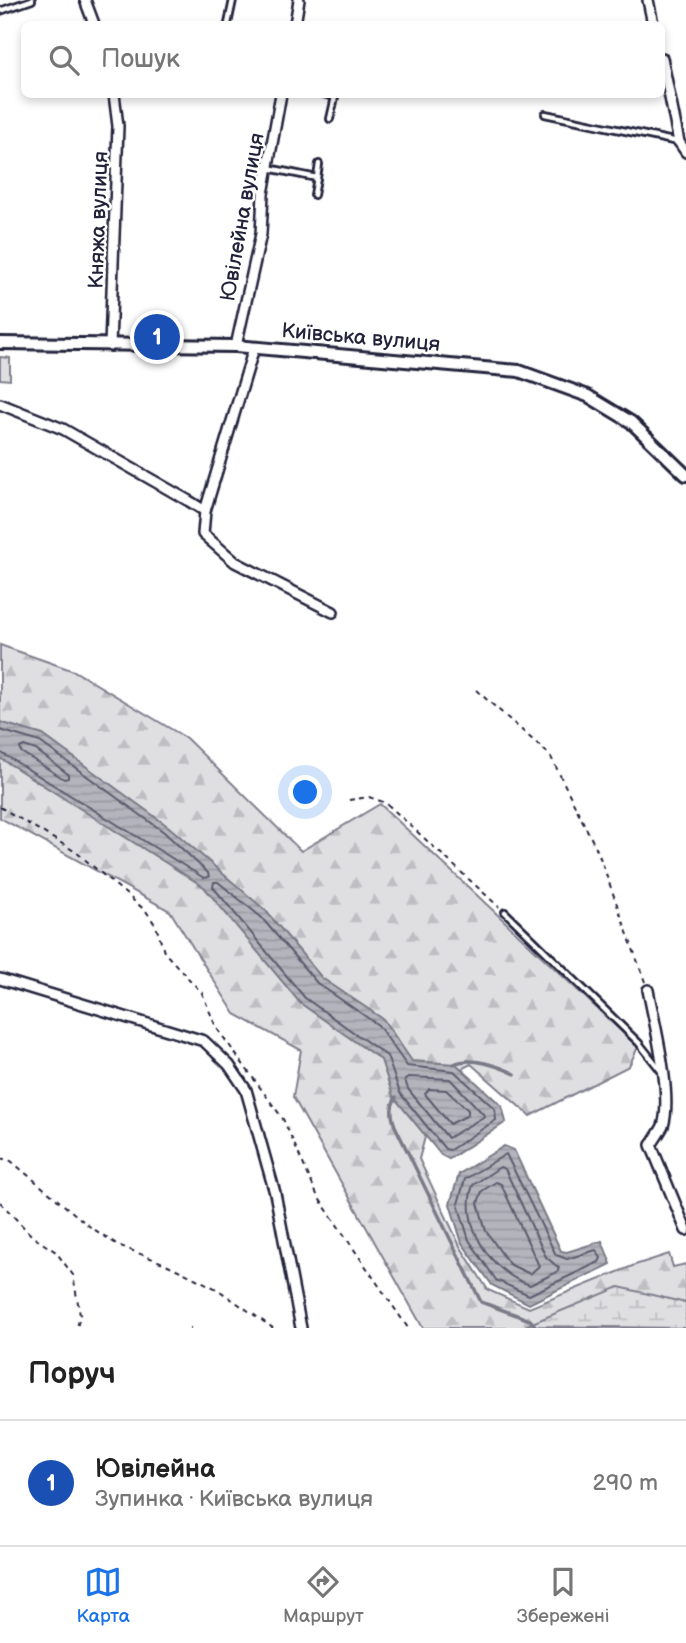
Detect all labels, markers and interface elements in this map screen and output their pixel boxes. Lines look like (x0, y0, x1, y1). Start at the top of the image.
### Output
search box (21, 21, 665, 98)
icon: search (45, 41, 83, 79)
text: Пошук (101, 44, 180, 75)
street label: Ювілейна вулиця (215, 131, 270, 303)
street label: Княжа вулиця (84, 151, 113, 289)
pin: 1 (134, 311, 180, 363)
street label: Київська вулиця (281, 318, 441, 357)
your location (288, 775, 322, 809)
text: Поруч (28, 1356, 116, 1392)
text: Ювілейна (95, 1454, 215, 1485)
text: 1 (46, 1469, 56, 1497)
text: 290 m (592, 1469, 658, 1497)
text: Зупинка · Київська вулиця (95, 1485, 373, 1513)
tab: Карта (77, 1563, 130, 1628)
tab: Маршрут (283, 1563, 364, 1628)
tab: Збережені (517, 1563, 609, 1628)

